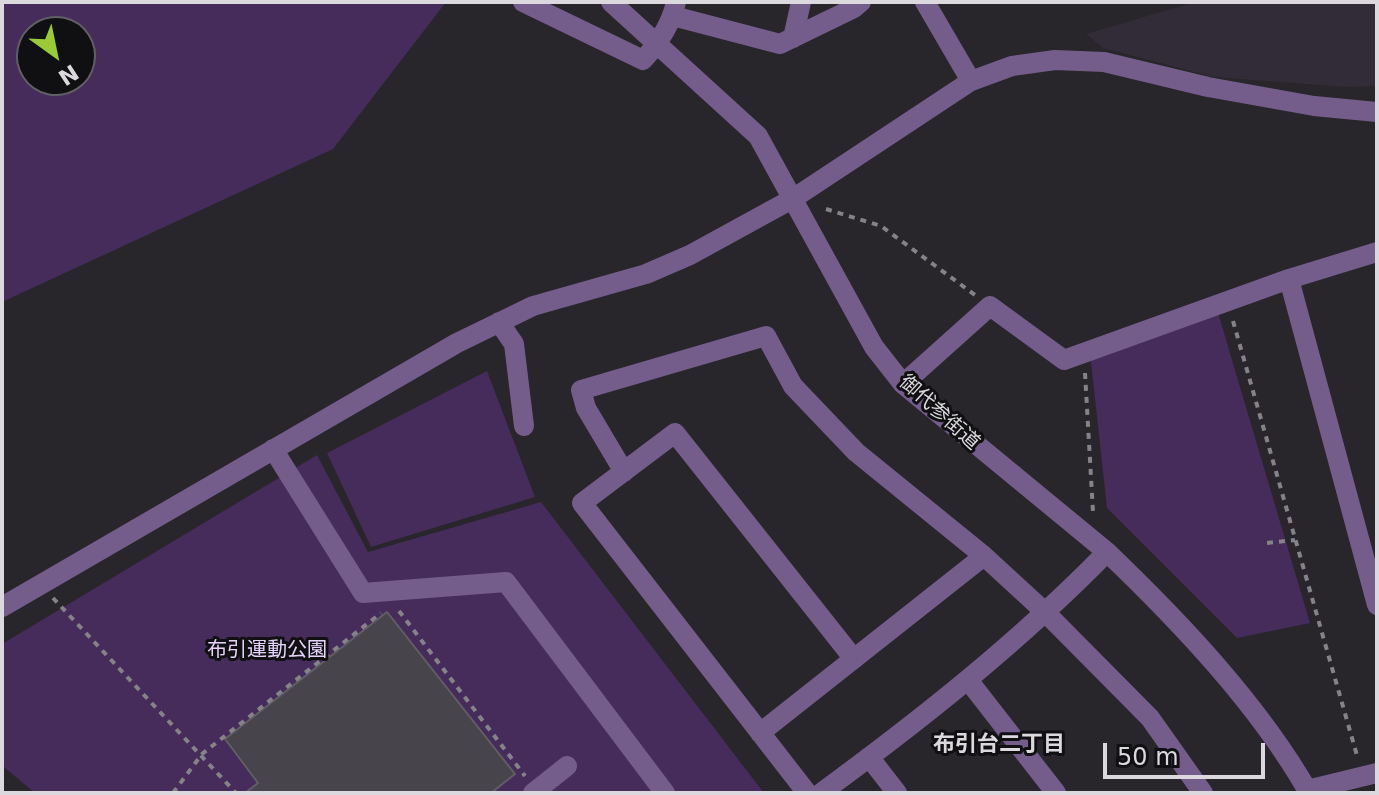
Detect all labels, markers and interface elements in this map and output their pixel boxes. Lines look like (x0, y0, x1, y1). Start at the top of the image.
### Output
north arrow (16, 16, 96, 96)
text: N (54, 59, 83, 90)
street label: 御代参街道 (894, 371, 984, 455)
park label: 布引運動公園 (207, 639, 327, 663)
scale bar (1107, 727, 1269, 777)
district label: 布引台二丁目 (933, 732, 1065, 758)
text: 50 m (1117, 743, 1179, 771)

